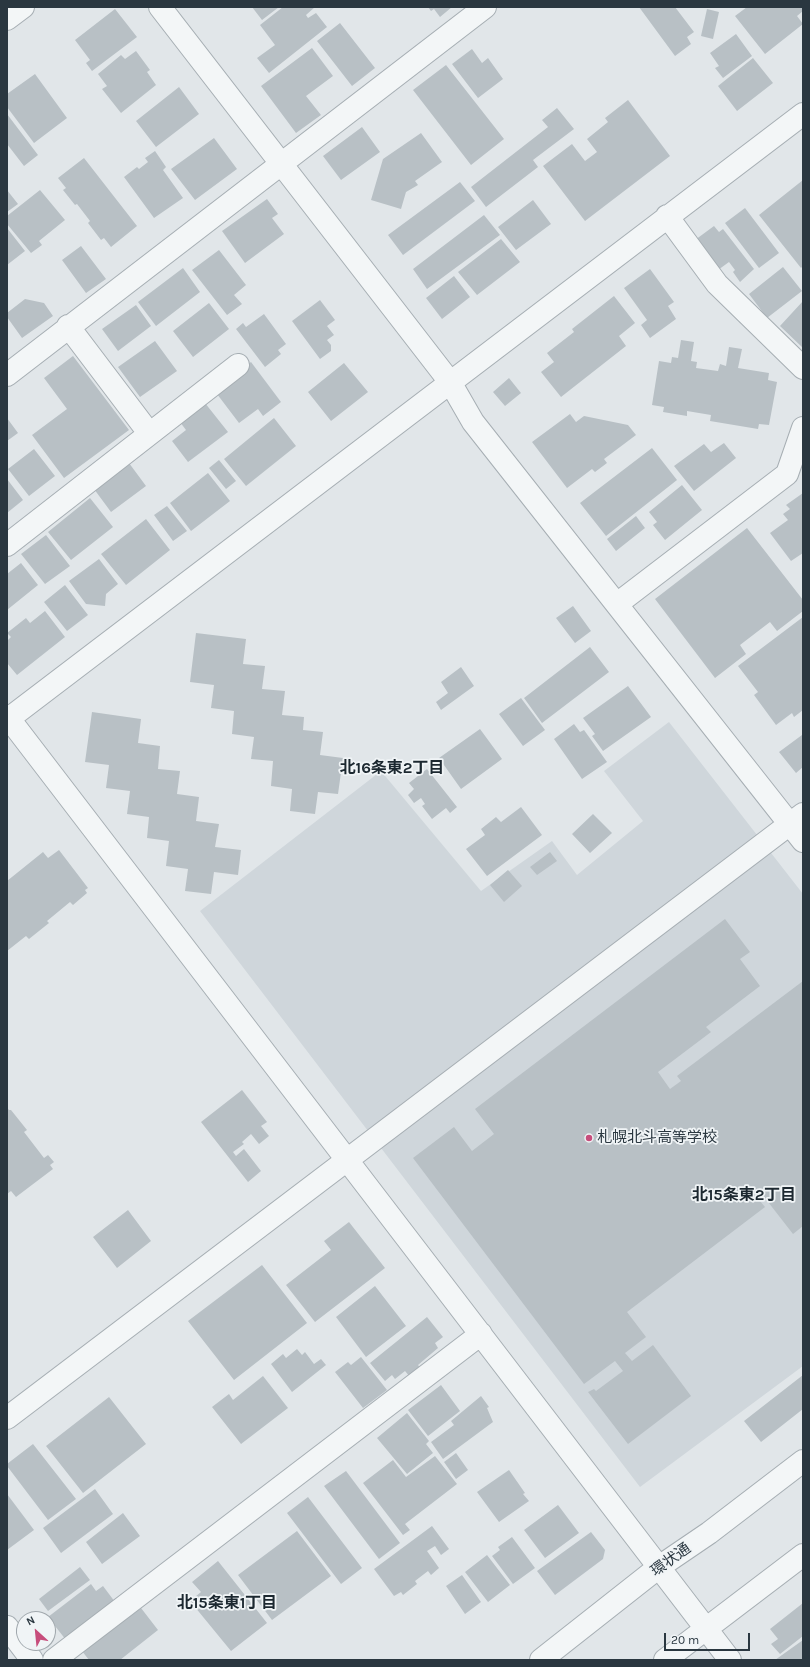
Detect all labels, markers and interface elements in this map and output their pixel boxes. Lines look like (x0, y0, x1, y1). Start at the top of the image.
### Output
district label: 北16条東2丁目 (339, 758, 445, 778)
place label: 札幌北斗高等学校 (597, 1129, 717, 1147)
marker: 札幌北斗高等学校 (584, 1133, 594, 1143)
district label: 北15条東2丁目 (692, 1185, 796, 1205)
street label: 環状通 (648, 1539, 694, 1581)
district label: 北15条東1丁目 (177, 1593, 277, 1613)
north arrow (16, 1611, 56, 1651)
text: N (24, 1613, 37, 1628)
scale bar (666, 1625, 752, 1651)
text: 20 m (671, 1633, 699, 1647)

